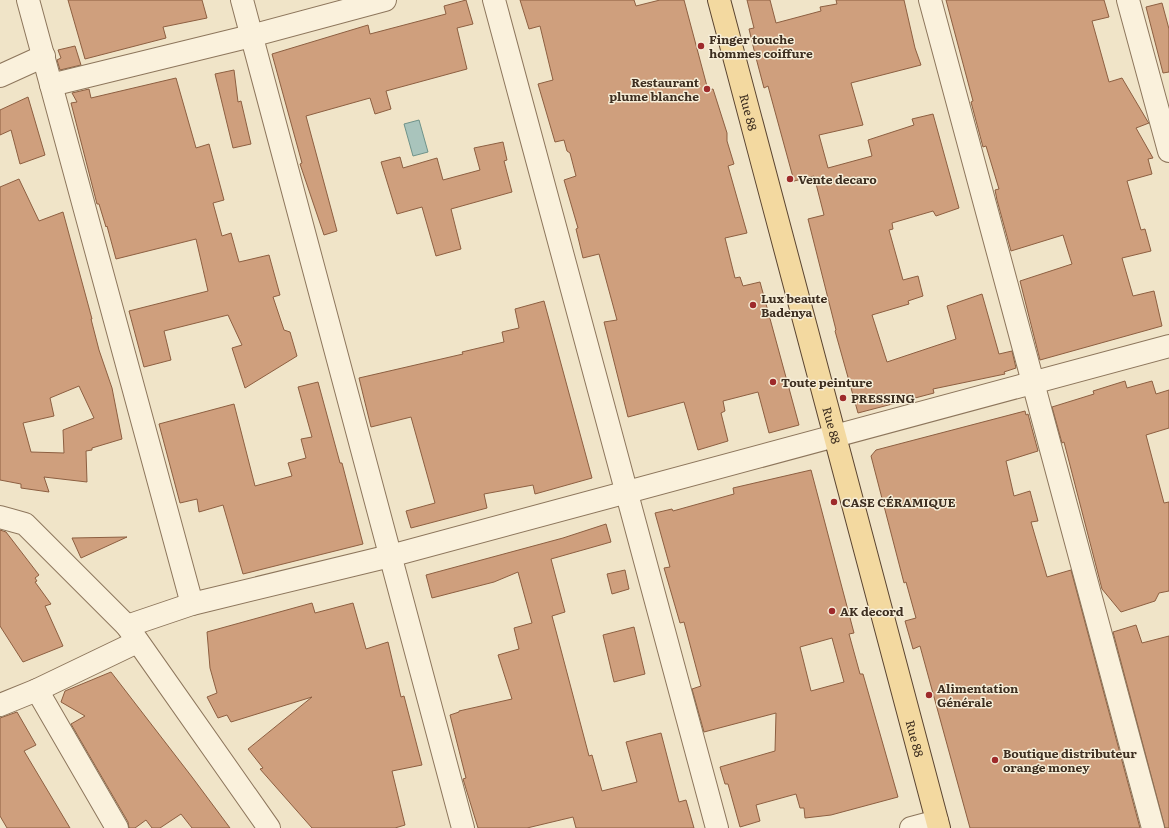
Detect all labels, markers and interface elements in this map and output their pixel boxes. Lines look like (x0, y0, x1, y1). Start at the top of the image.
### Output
place label: Finger touche hommes coiffure (709, 30, 813, 62)
marker: Finger touche hommes coiffure (696, 41, 706, 51)
place label: Restaurant plume blanche (609, 73, 700, 105)
marker: Restaurant plume blanche (702, 84, 712, 94)
street label: Rue 88 (735, 92, 762, 133)
place label: Vente decaro (798, 170, 877, 188)
marker: Vente decaro (785, 174, 795, 184)
place label: Lux beaute Badenya (761, 289, 828, 321)
marker: Lux beaute Badenya (748, 300, 758, 310)
place label: Toute peinture (781, 373, 872, 391)
marker: Toute peinture (768, 377, 778, 387)
place label: PRESSING (851, 389, 915, 407)
marker: PRESSING (838, 393, 848, 403)
street label: Rue 88 (818, 405, 846, 446)
place label: CASE CÉRAMIQUE (842, 493, 955, 511)
marker: CASE CÉRAMIQUE (829, 497, 839, 507)
place label: AK decord (840, 602, 904, 620)
marker: AK decord (827, 606, 837, 616)
place label: Alimentation Générale (937, 679, 1019, 711)
marker: Alimentation Générale (924, 690, 934, 700)
street label: Rue 88 (902, 718, 929, 759)
place label: Boutique distributeur orange money (1003, 744, 1137, 776)
marker: Boutique distributeur orange money (990, 755, 1000, 765)

